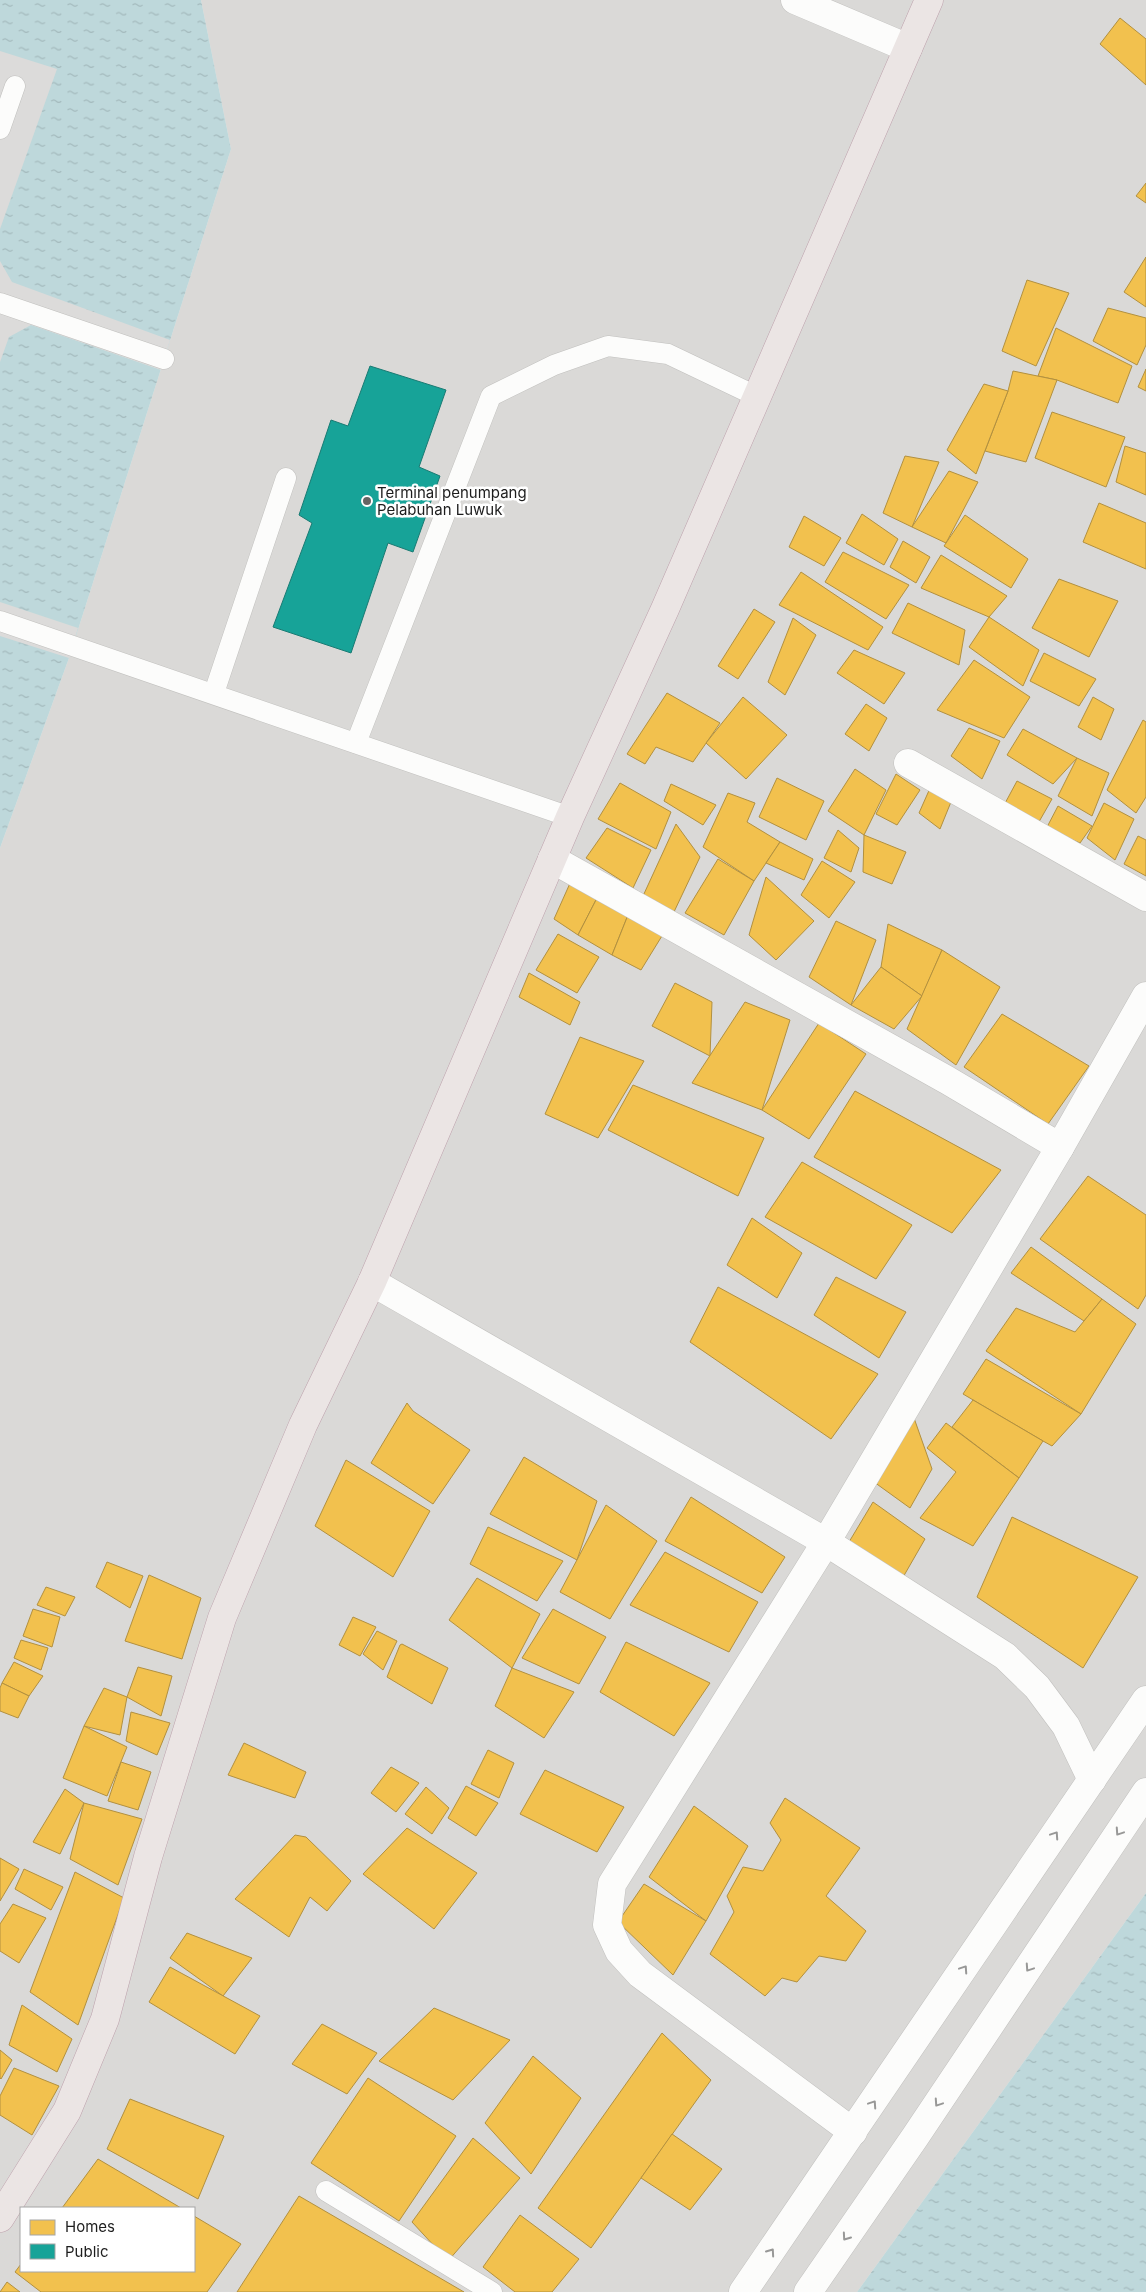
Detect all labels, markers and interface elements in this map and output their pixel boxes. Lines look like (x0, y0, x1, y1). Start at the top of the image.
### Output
place label: Terminal penumpang Pelabuhan Luwuk (377, 483, 527, 519)
marker: Terminal penumpang Pelabuhan Luwuk (361, 495, 373, 507)
one-way arrow (1116, 1827, 1125, 1836)
one-way arrow (1049, 1831, 1058, 1840)
one-way arrow (1025, 1962, 1035, 1971)
one-way arrow (958, 1965, 967, 1975)
one-way arrow (935, 2097, 944, 2106)
one-way arrow (867, 2100, 876, 2109)
legend (20, 2207, 195, 2272)
text: Homes (65, 2217, 115, 2236)
one-way arrow (843, 2231, 852, 2240)
text: Public (65, 2242, 108, 2261)
one-way arrow (765, 2248, 774, 2258)

